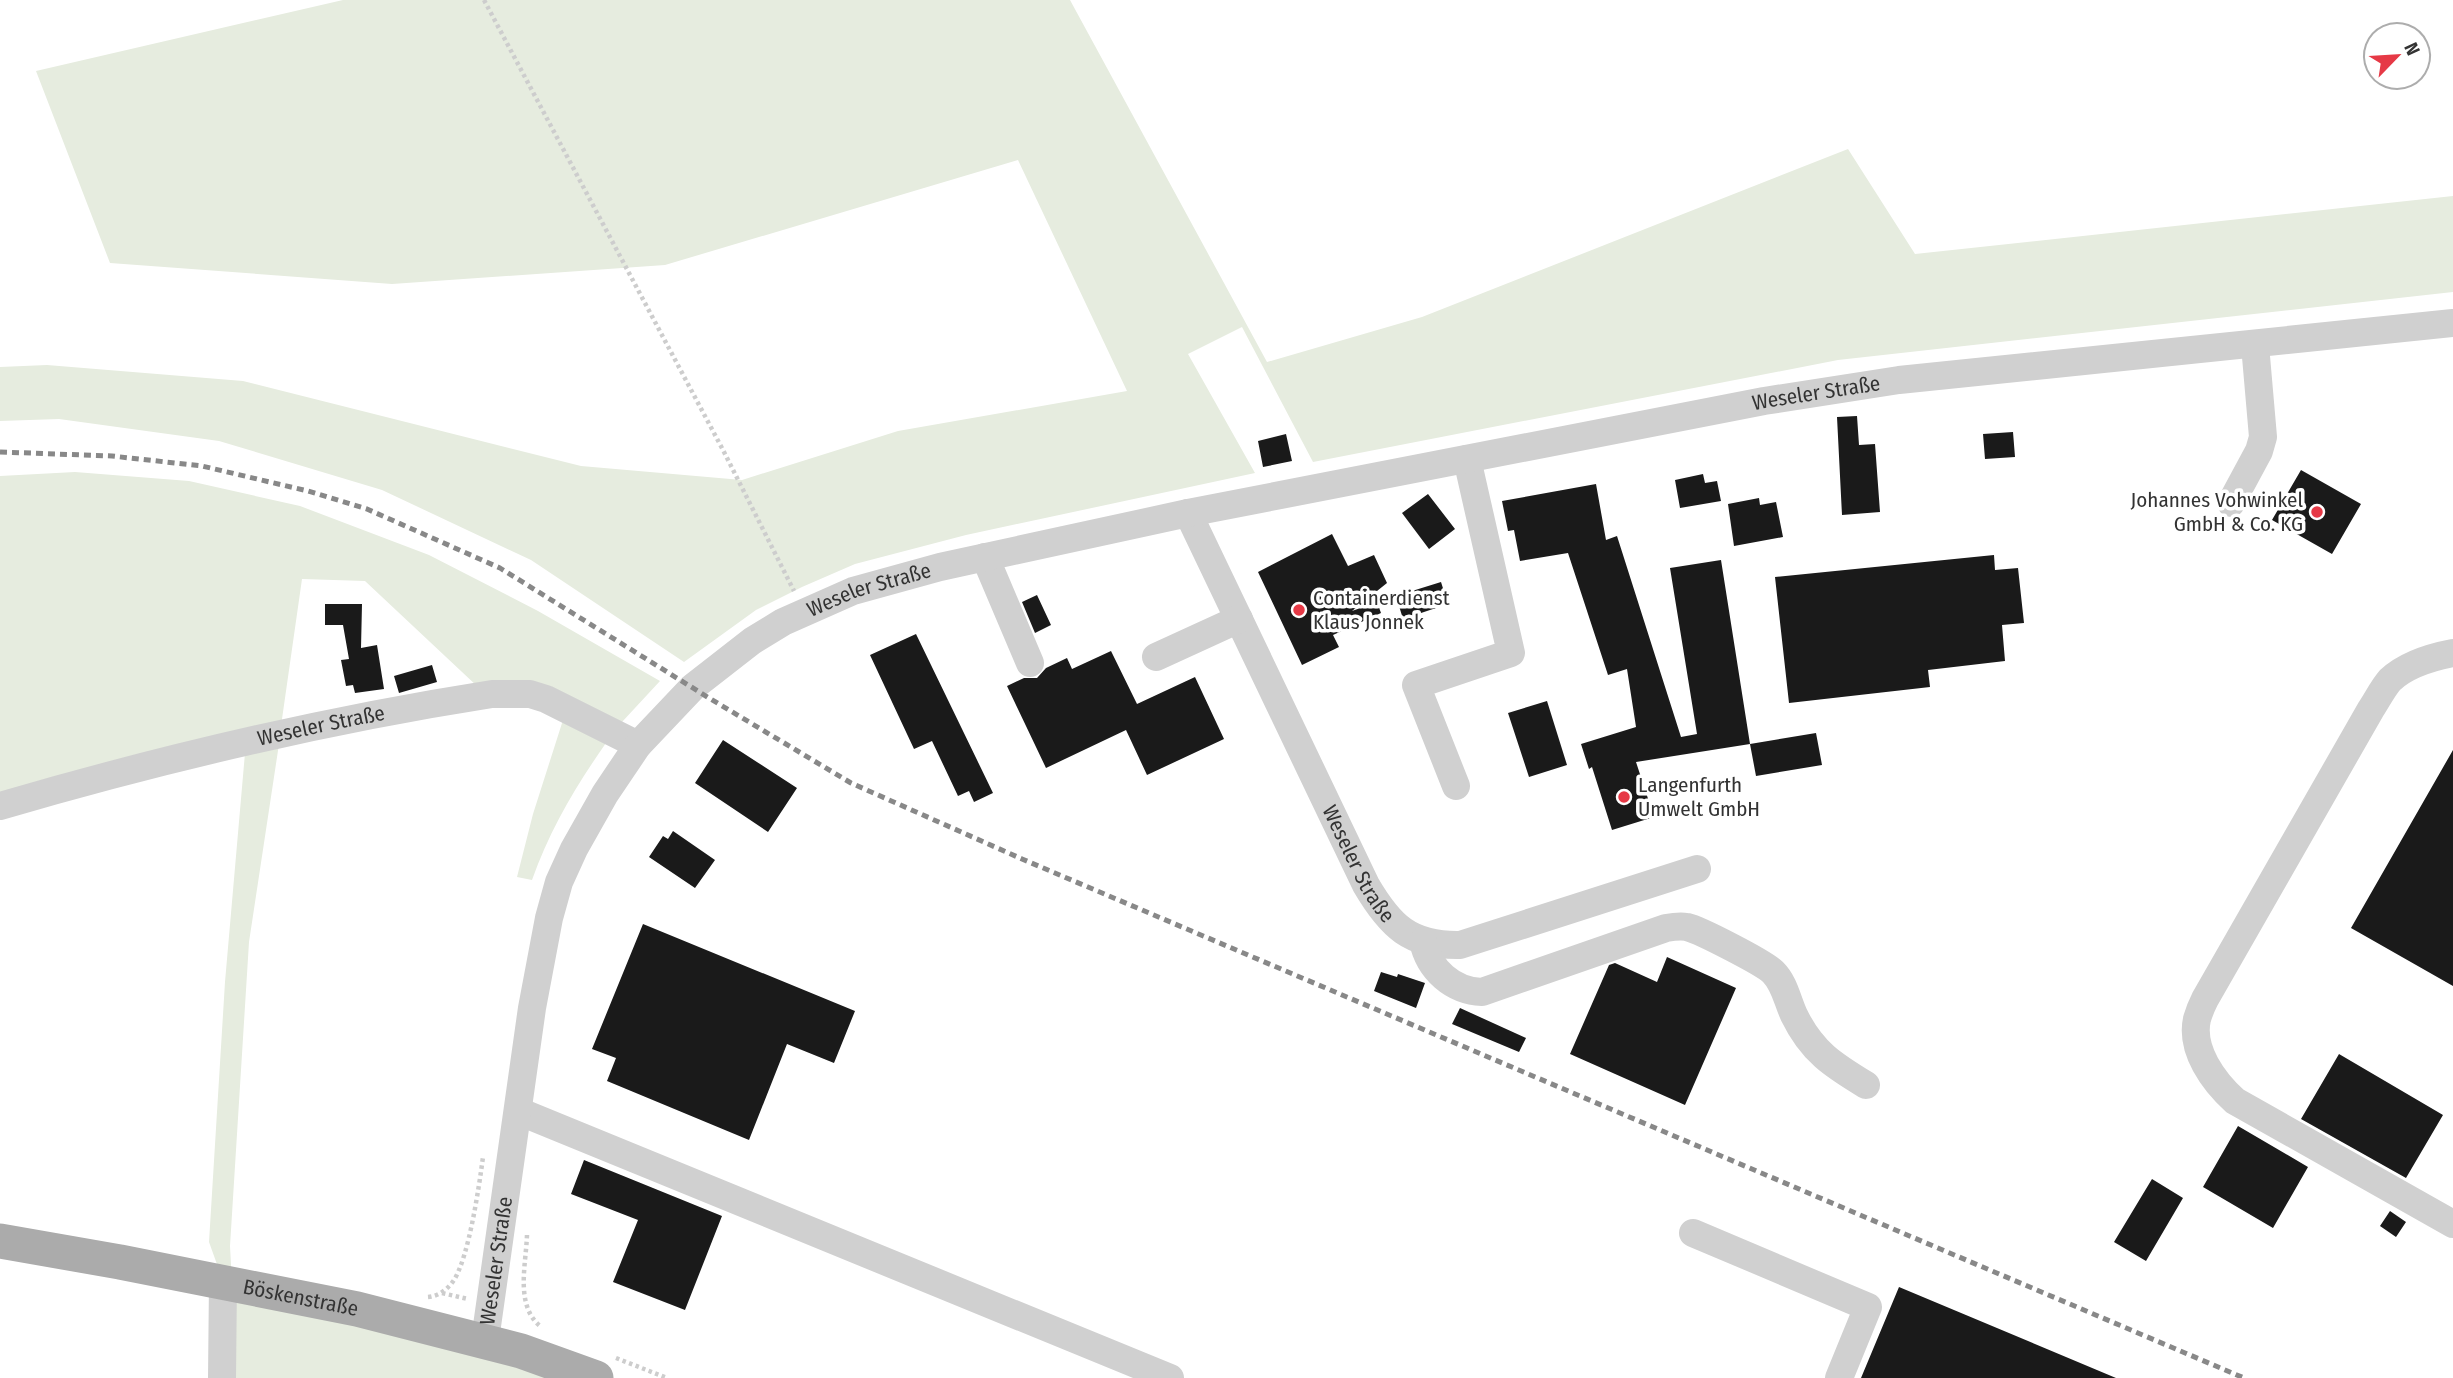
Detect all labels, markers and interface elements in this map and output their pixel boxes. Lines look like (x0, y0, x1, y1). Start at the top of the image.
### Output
north arrow (2362, 21, 2432, 91)
text: N (2399, 39, 2425, 59)
street label: Weseler Straße (1750, 370, 1882, 416)
place label: Johannes Vohwinkel GmbH & Co. KG (2131, 487, 2303, 537)
marker: Johannes Vohwinkel GmbH & Co. KG (2309, 504, 2325, 520)
street label: Weseler Straße (803, 557, 934, 623)
place label: Containerdienst Klaus Jonnek (1313, 585, 1450, 635)
marker: Containerdienst Klaus Jonnek (1291, 602, 1307, 618)
street label: Weseler Straße (255, 700, 387, 752)
place label: Langenfurth Umwelt GmbH (1638, 772, 1760, 822)
marker: Langenfurth Umwelt GmbH (1616, 789, 1632, 805)
street label: Weseler Straße (1317, 801, 1400, 928)
street label: Weseler Straße (474, 1195, 518, 1327)
street label: Böskenstraße (241, 1274, 361, 1322)

